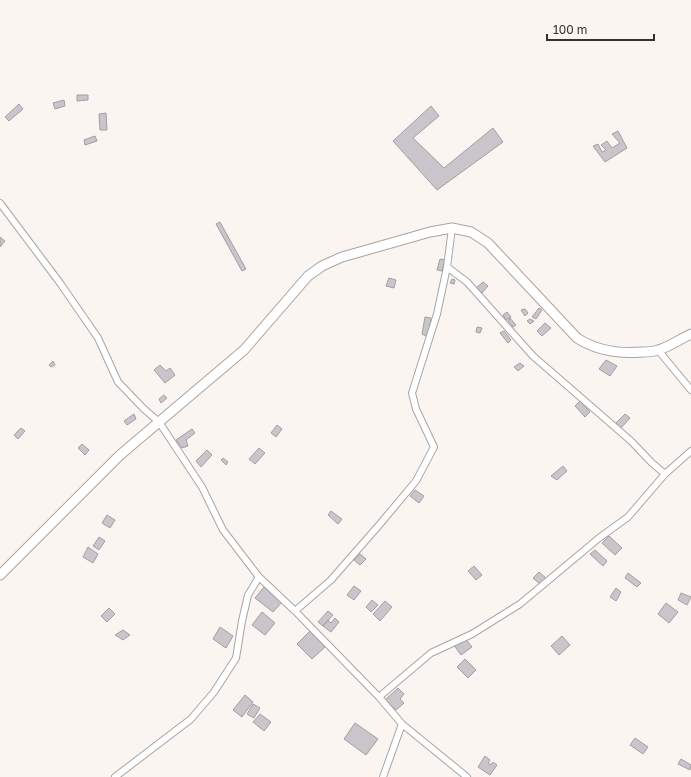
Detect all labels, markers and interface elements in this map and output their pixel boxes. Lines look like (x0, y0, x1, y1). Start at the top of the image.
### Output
scale bar (547, 16, 654, 42)
text: 100 m (553, 22, 587, 37)

